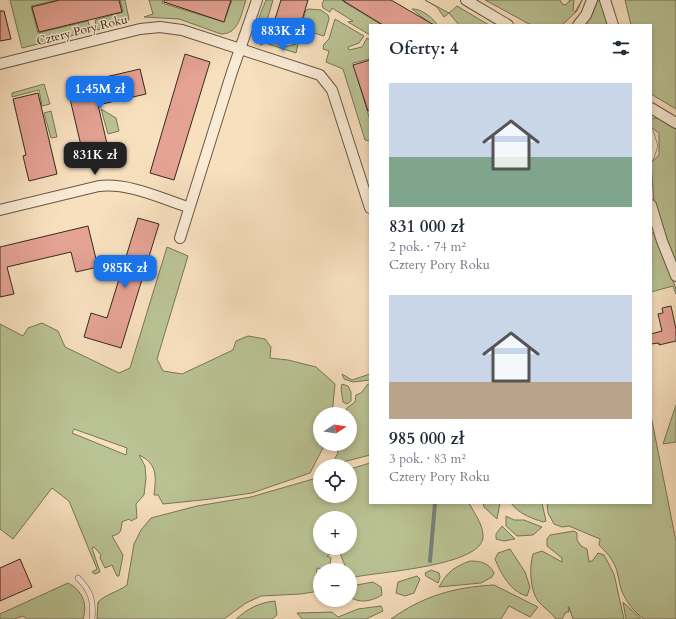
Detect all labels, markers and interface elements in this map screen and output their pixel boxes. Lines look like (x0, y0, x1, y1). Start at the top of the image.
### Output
street label: Cztery Pory Roku (35, 11, 129, 49)
pin: 883K zł (246, 18, 320, 52)
text: 883K zł (261, 22, 305, 40)
text: Oferty: 4 (389, 37, 458, 60)
icon: filters (610, 37, 632, 59)
pin: 1.45M zł (59, 76, 141, 110)
text: 1.45M zł (75, 80, 125, 98)
icon: home (475, 109, 547, 181)
pin: 831K zł (58, 142, 132, 176)
text: 831K zł (73, 146, 117, 164)
text: 831 000 zł (389, 215, 464, 238)
text: 2 pok. · 74 m² (389, 238, 466, 256)
pin: 985K zł (88, 255, 162, 289)
text: Cztery Pory Roku (389, 256, 490, 274)
text: 985K zł (103, 259, 147, 277)
icon: home (475, 321, 547, 393)
north arrow (313, 407, 357, 451)
map controls (313, 407, 357, 607)
text: 985 000 zł (389, 427, 464, 450)
text: 3 pok. · 83 m² (389, 450, 466, 468)
button: locate (313, 459, 357, 503)
text: Cztery Pory Roku (389, 468, 490, 486)
button: + (313, 511, 357, 555)
button: − (313, 563, 357, 607)

